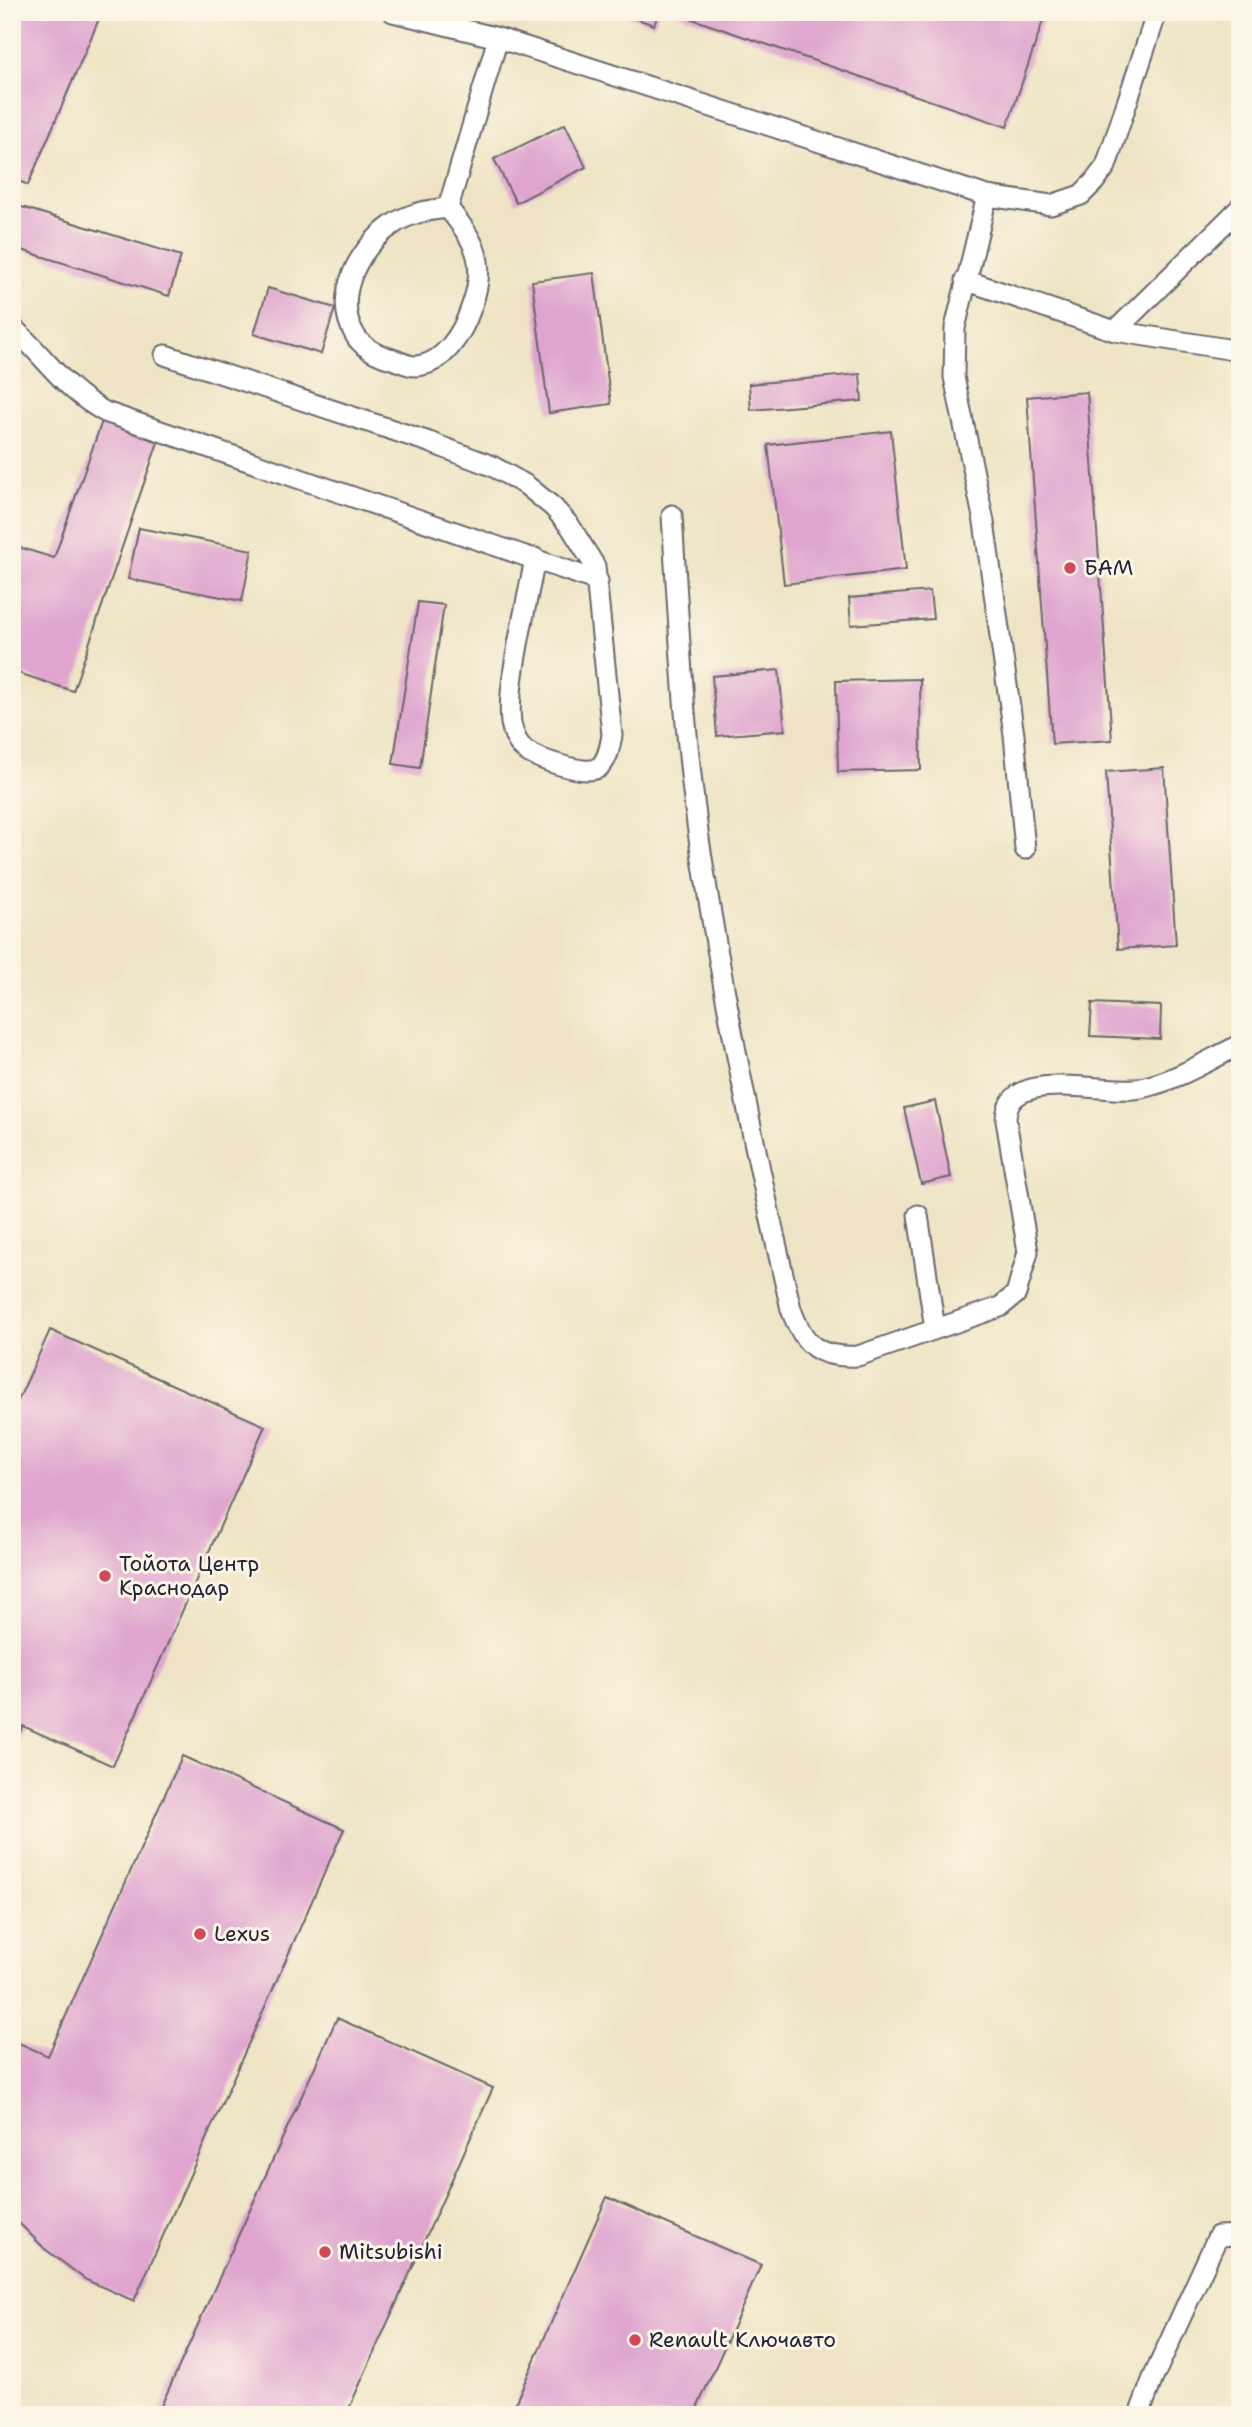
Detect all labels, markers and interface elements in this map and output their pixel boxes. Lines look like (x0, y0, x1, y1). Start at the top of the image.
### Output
place label: БАМ (1084, 554, 1133, 582)
marker: БАМ (1062, 560, 1078, 576)
place label: Тойота Центр Краснодар (119, 1550, 259, 1602)
marker: Тойота Центр Краснодар (97, 1568, 113, 1584)
place label: Lexus (214, 1920, 270, 1948)
marker: Lexus (192, 1926, 208, 1942)
place label: Mitsubishi (339, 2238, 443, 2266)
marker: Mitsubishi (317, 2244, 333, 2260)
place label: Renault Ключавто (649, 2326, 836, 2354)
marker: Renault Ключавто (627, 2332, 643, 2348)

